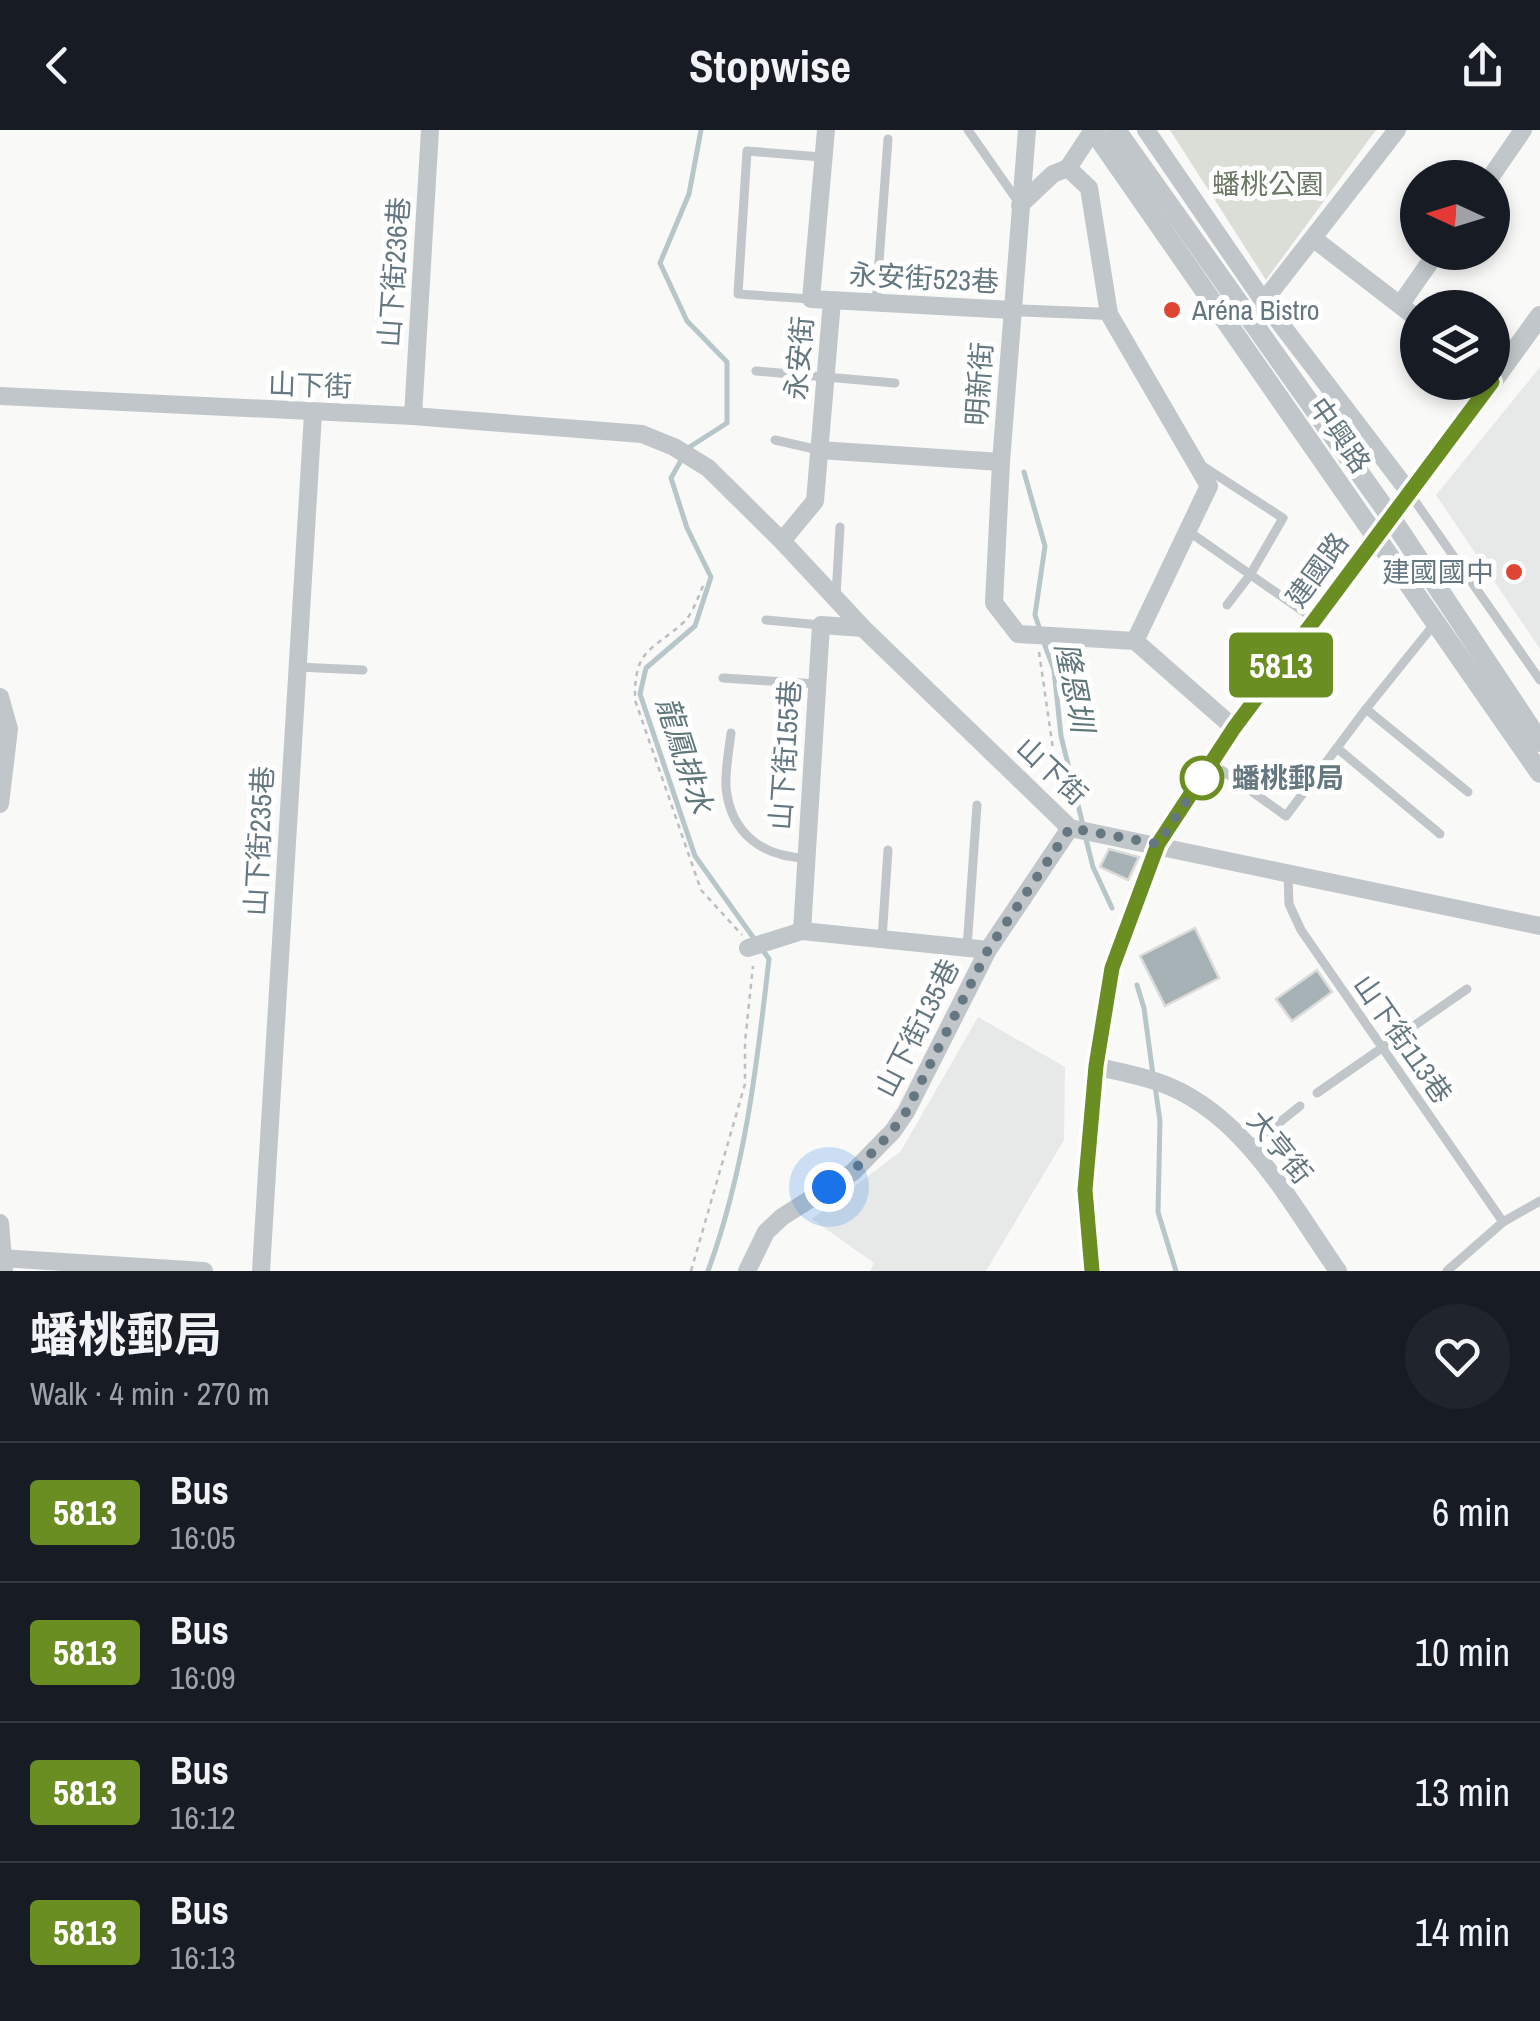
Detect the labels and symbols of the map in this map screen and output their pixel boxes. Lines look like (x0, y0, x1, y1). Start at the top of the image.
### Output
north arrow (1400, 160, 1510, 270)
park label: 蟠桃公園 (1212, 165, 1324, 203)
street label: 山下街236巷 (370, 196, 418, 348)
street label: 永安街523巷 (848, 255, 1000, 301)
place label: Aréna Bistro (1191, 291, 1320, 329)
marker: Aréna Bistro (1161, 299, 1183, 321)
street label: 永安街 (776, 314, 822, 402)
street label: 明新街 (957, 341, 1001, 427)
street label: 山下街 (267, 365, 353, 405)
street label: 中興路 (1300, 390, 1380, 480)
street label: 建國路 (1277, 525, 1357, 615)
place label: 建國國中 (1382, 553, 1494, 591)
marker: 建國國中 (1503, 561, 1525, 583)
line badge: 5813 (1211, 632, 1351, 698)
water label: 隆恩圳 (1047, 639, 1104, 739)
street label: 山下街155巷 (761, 679, 809, 831)
water label: 龍鳳排水 (647, 692, 723, 820)
street label: 山下街 (1008, 728, 1096, 814)
marker: 蟠桃郵局 (1181, 757, 1223, 799)
place label: 蟠桃郵局 (1232, 759, 1344, 797)
street label: 山下街235巷 (236, 765, 282, 917)
street label: 山下街135巷 (866, 952, 968, 1104)
street label: 山下街113巷 (1345, 967, 1461, 1111)
street label: 大亨街 (1239, 1102, 1321, 1192)
your location (804, 1162, 854, 1212)

